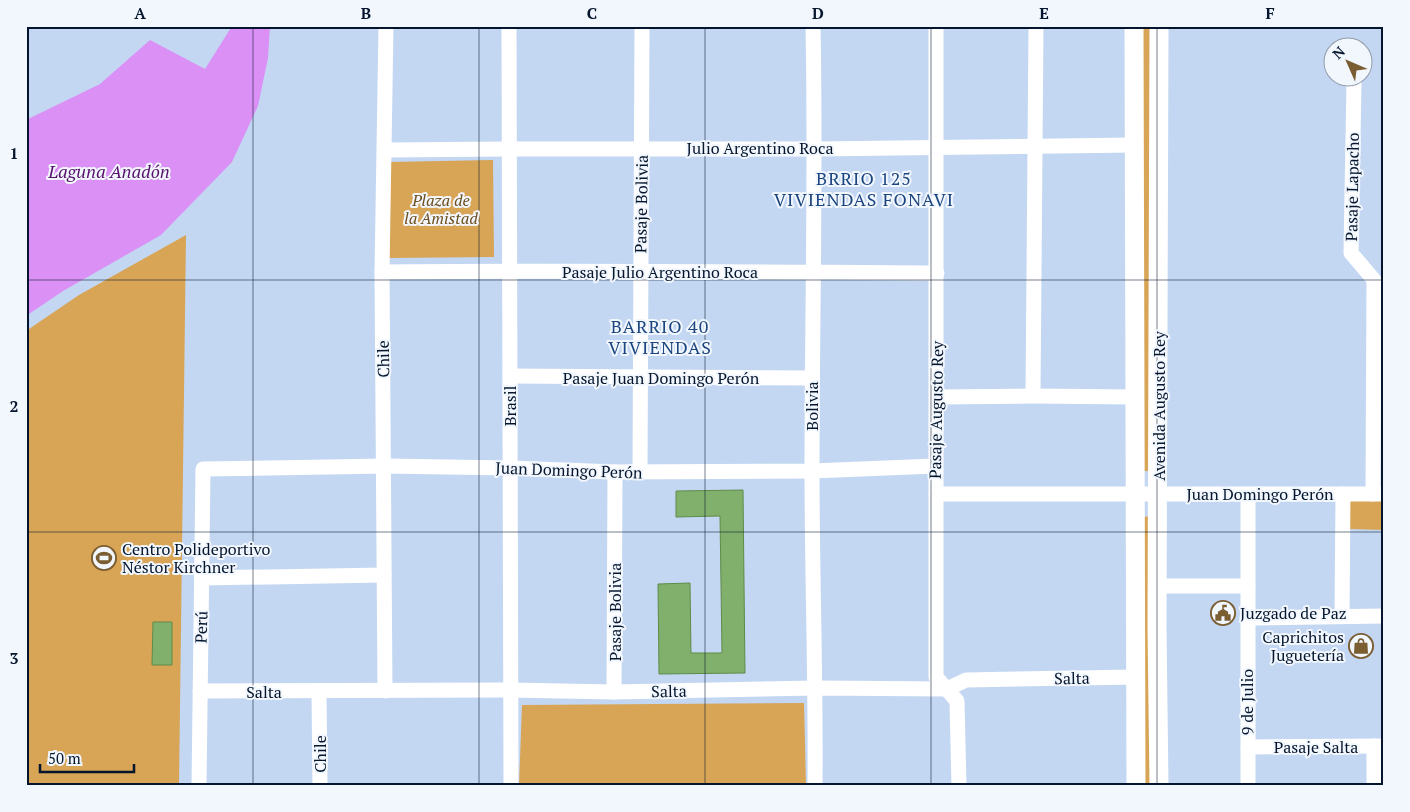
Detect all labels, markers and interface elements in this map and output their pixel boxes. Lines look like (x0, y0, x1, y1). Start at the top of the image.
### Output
text: A (134, 2, 146, 24)
text: B (361, 2, 371, 24)
text: C (587, 2, 597, 24)
text: D (812, 2, 824, 24)
text: E (1039, 2, 1049, 24)
text: F (1265, 2, 1275, 24)
north arrow (1322, 38, 1372, 88)
text: N (1328, 42, 1349, 63)
street label: Pasaje Lapacho (1340, 132, 1364, 242)
street label: Julio Argentino Roca (686, 137, 834, 159)
text: 1 (9, 142, 19, 164)
street label: Pasaje Bolivia (629, 155, 653, 253)
water label: Laguna Anadón (47, 159, 170, 183)
district label: BRRIO 125 VIVIENDAS FONAVI (774, 166, 954, 211)
park label: Plaza de la Amistad (404, 189, 478, 229)
street label: Pasaje Julio Argentino Roca (562, 261, 758, 283)
district label: BARRIO 40 VIVIENDAS (608, 314, 712, 359)
street label: Avenida Augusto Rey (1148, 330, 1170, 481)
street label: Chile (372, 340, 394, 378)
street label: Pasaje Augusto Rey (924, 340, 948, 479)
street label: Pasaje Juan Domingo Perón (563, 367, 760, 389)
street label: Bolivia (801, 381, 823, 431)
street label: Brasil (499, 386, 521, 426)
text: 2 (9, 395, 19, 417)
street label: Juan Domingo Perón (495, 456, 643, 484)
street label: Juan Domingo Perón (1186, 483, 1334, 505)
place label: Centro Polideportivo Néstor Kirchner (122, 538, 270, 578)
sports icon: Centro Polideportivo Néstor Kirchner (91, 545, 117, 571)
street label: Pasaje Bolivia (604, 563, 626, 661)
public building icon: Juzgado de Paz (1210, 600, 1236, 626)
place label: Juzgado de Paz (1240, 602, 1347, 624)
street label: Perú (189, 610, 213, 644)
place label: Caprichitos Juguetería (1262, 626, 1344, 666)
shop icon: Caprichitos Juguetería (1348, 633, 1374, 659)
text: 3 (9, 647, 19, 669)
street label: Salta (1054, 667, 1090, 689)
street label: 9 de Julio (1236, 669, 1258, 735)
street label: Salta (651, 680, 687, 702)
street label: Salta (246, 681, 282, 703)
street label: Chile (309, 735, 331, 773)
street label: Pasaje Salta (1274, 736, 1358, 758)
scale bar (40, 742, 134, 774)
text: 50 m (48, 748, 81, 768)

